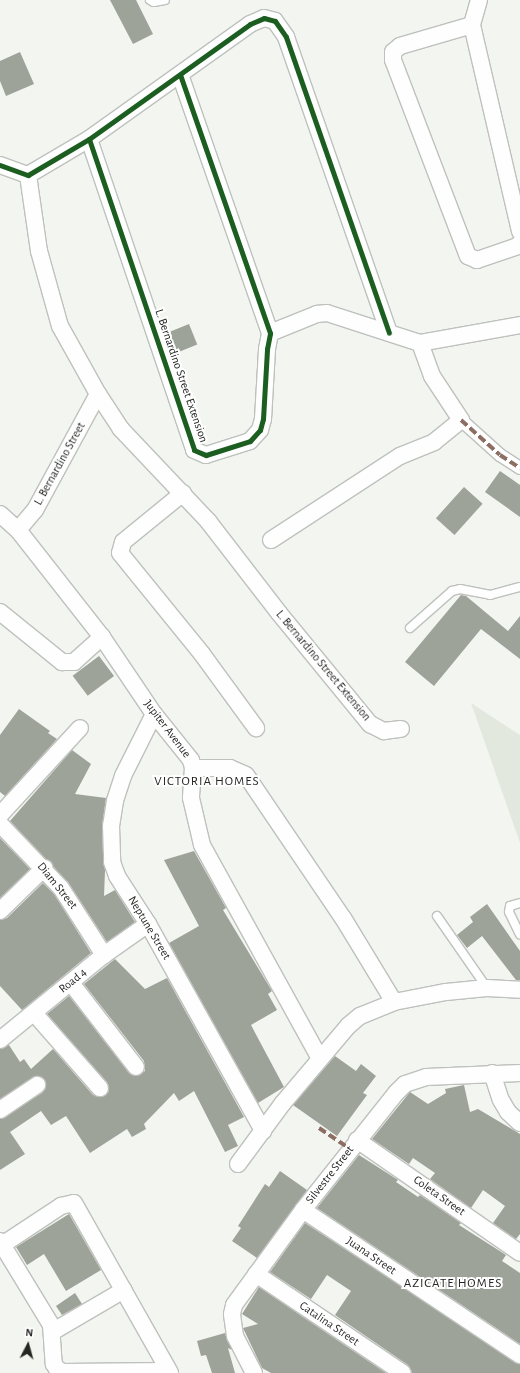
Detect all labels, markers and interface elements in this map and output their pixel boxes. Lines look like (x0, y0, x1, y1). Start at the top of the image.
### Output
street label: L. Bernardino Street Extension (151, 307, 211, 445)
street label: L. Bernardino Street (31, 420, 89, 508)
street label: L. Bernardino Street Extension (272, 608, 374, 724)
street label: Jupiter Avenue (141, 697, 193, 761)
district label: VICTORIA HOMES (154, 774, 260, 790)
street label: Diam Street (34, 860, 80, 912)
street label: Neptune Street (124, 894, 174, 962)
street label: Road 4 (56, 965, 90, 997)
street label: Silvestre Street (303, 1143, 357, 1207)
street label: Coleta Street (410, 1173, 468, 1219)
street label: Juana Street (343, 1234, 399, 1278)
district label: AZICATE HOMES (404, 1276, 502, 1292)
street label: Catalina Street (296, 1299, 362, 1349)
north arrow (8, 1325, 48, 1365)
text: N (25, 1327, 34, 1338)

